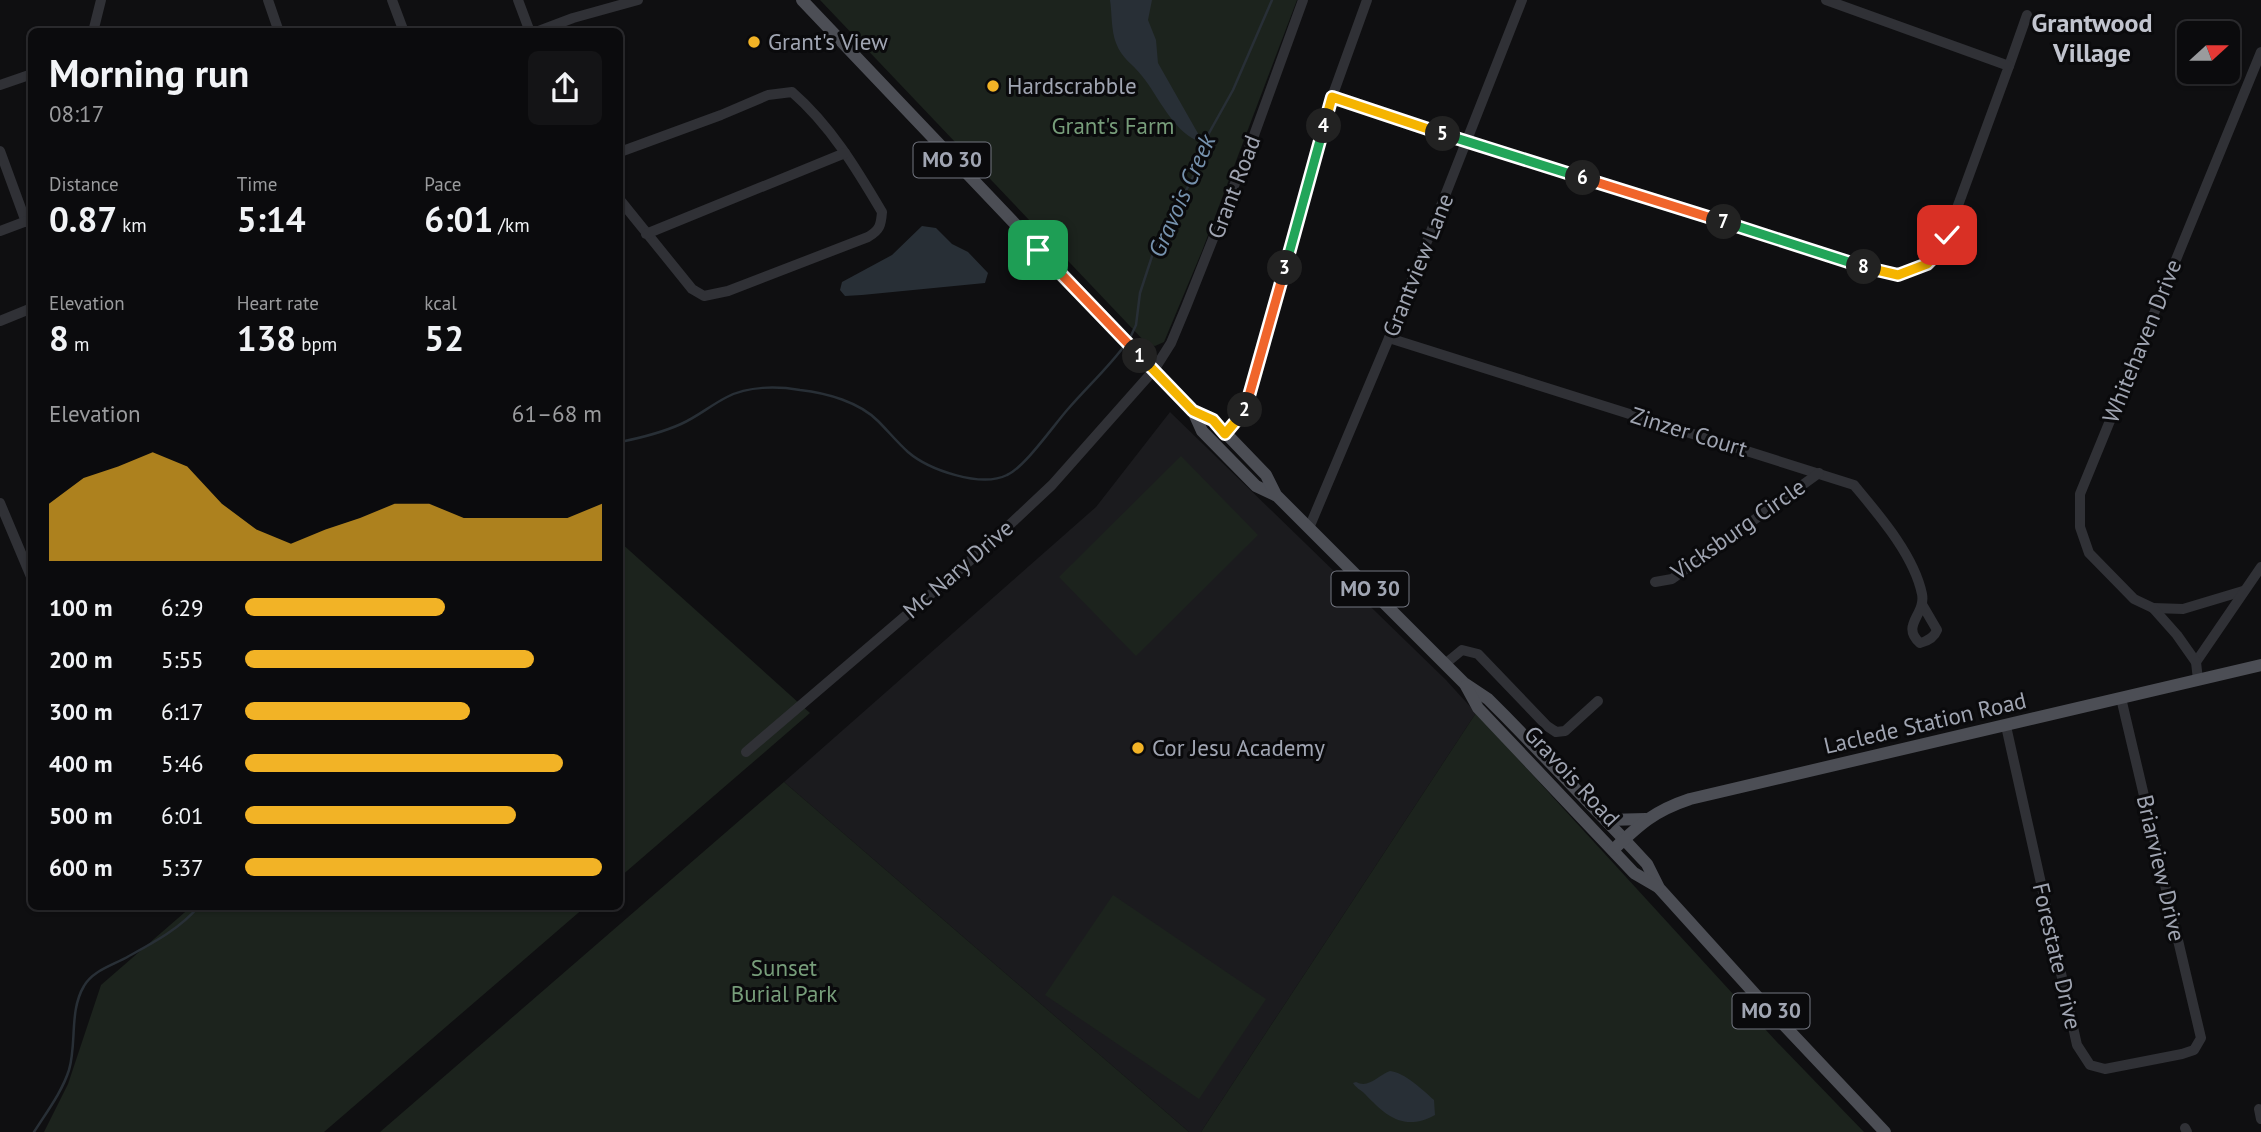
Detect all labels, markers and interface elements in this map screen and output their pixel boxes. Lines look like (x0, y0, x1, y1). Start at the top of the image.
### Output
district label: Grantwood Village (2031, 6, 2153, 69)
north arrow (2177, 21, 2240, 84)
map controls (2177, 21, 2240, 84)
place label: Grant's View (768, 27, 888, 56)
marker: Grant's View (746, 34, 762, 50)
text: Morning run (49, 48, 249, 97)
button: share (528, 51, 602, 125)
place label: Hardscrabble (1007, 71, 1137, 100)
marker: Hardscrabble (985, 78, 1001, 94)
text: 08:17 (49, 99, 104, 128)
pin: 4 (1306, 108, 1342, 144)
park label: Grant's Farm (1052, 111, 1174, 140)
text: 4 (1318, 113, 1329, 137)
pin: 5 (1426, 116, 1460, 152)
text: 5 (1437, 121, 1448, 145)
water label: Gravois Creek (1141, 128, 1223, 262)
street label: Grant Road (1201, 131, 1267, 243)
road number: MO 30 (914, 142, 990, 178)
pin: 6 (1566, 160, 1600, 196)
text: 6 (1577, 165, 1588, 189)
text: Distance (49, 172, 119, 196)
text: Time (237, 172, 277, 196)
text: Pace (424, 172, 462, 196)
street label: Grantview Lane (1376, 189, 1459, 341)
text: 0.87 (49, 196, 117, 242)
text: 5:14 (237, 196, 306, 242)
text: 6:01 (424, 196, 493, 242)
pin: 7 (1706, 204, 1742, 240)
pin (1917, 205, 1977, 265)
text: 7 (1718, 209, 1729, 233)
text: km (117, 213, 147, 237)
text: /km (493, 213, 530, 237)
icon: check (1928, 216, 1966, 254)
pin (1008, 220, 1068, 280)
icon: arrive (1019, 231, 1057, 269)
pin: 3 (1268, 250, 1302, 286)
pin: 8 (1846, 250, 1882, 284)
text: 8 (1858, 254, 1869, 278)
text: 3 (1279, 255, 1290, 279)
street label: Whitehaven Drive (2096, 255, 2188, 427)
text: Elevation (49, 291, 125, 315)
text: Heart rate (237, 291, 319, 315)
text: kcal (424, 291, 457, 315)
text: 8 (49, 315, 69, 361)
text: 138 (237, 315, 296, 361)
text: 52 (424, 315, 464, 361)
text: m (69, 332, 89, 356)
text: bpm (296, 332, 337, 356)
pin: 1 (1122, 338, 1158, 374)
text: 1 (1134, 343, 1145, 367)
pin: 2 (1228, 392, 1262, 428)
text: 2 (1239, 397, 1250, 421)
text: Elevation (49, 399, 141, 428)
text: 61–68 m (512, 399, 602, 428)
street label: Zinzer Court (1627, 400, 1751, 463)
street label: Vicksburg Circle (1664, 472, 1810, 586)
street label: Mc Nary Drive (897, 513, 1019, 624)
road number: MO 30 (1332, 572, 1408, 606)
text: 100 m (49, 593, 112, 622)
text: 6:29 (161, 593, 204, 622)
text: 200 m (49, 645, 112, 674)
text: 5:55 (161, 645, 204, 674)
street label: Laclede Station Road (1821, 685, 2029, 760)
text: 300 m (49, 697, 112, 726)
text: 6:17 (161, 697, 204, 726)
street label: Gravois Road (1518, 719, 1626, 832)
place label: Cor Jesu Academy (1152, 733, 1325, 762)
marker: Cor Jesu Academy (1130, 740, 1146, 756)
text: 400 m (49, 749, 112, 778)
text: 5:46 (161, 749, 204, 778)
street label: Briarview Drive (2131, 792, 2192, 944)
text: 500 m (49, 801, 112, 830)
text: 6:01 (161, 801, 204, 830)
text: 600 m (49, 853, 112, 882)
text: 5:37 (161, 853, 204, 882)
street label: Forestate Drive (2027, 880, 2088, 1032)
park label: Sunset Burial Park (731, 953, 837, 1008)
road number: MO 30 (1732, 993, 1810, 1028)

